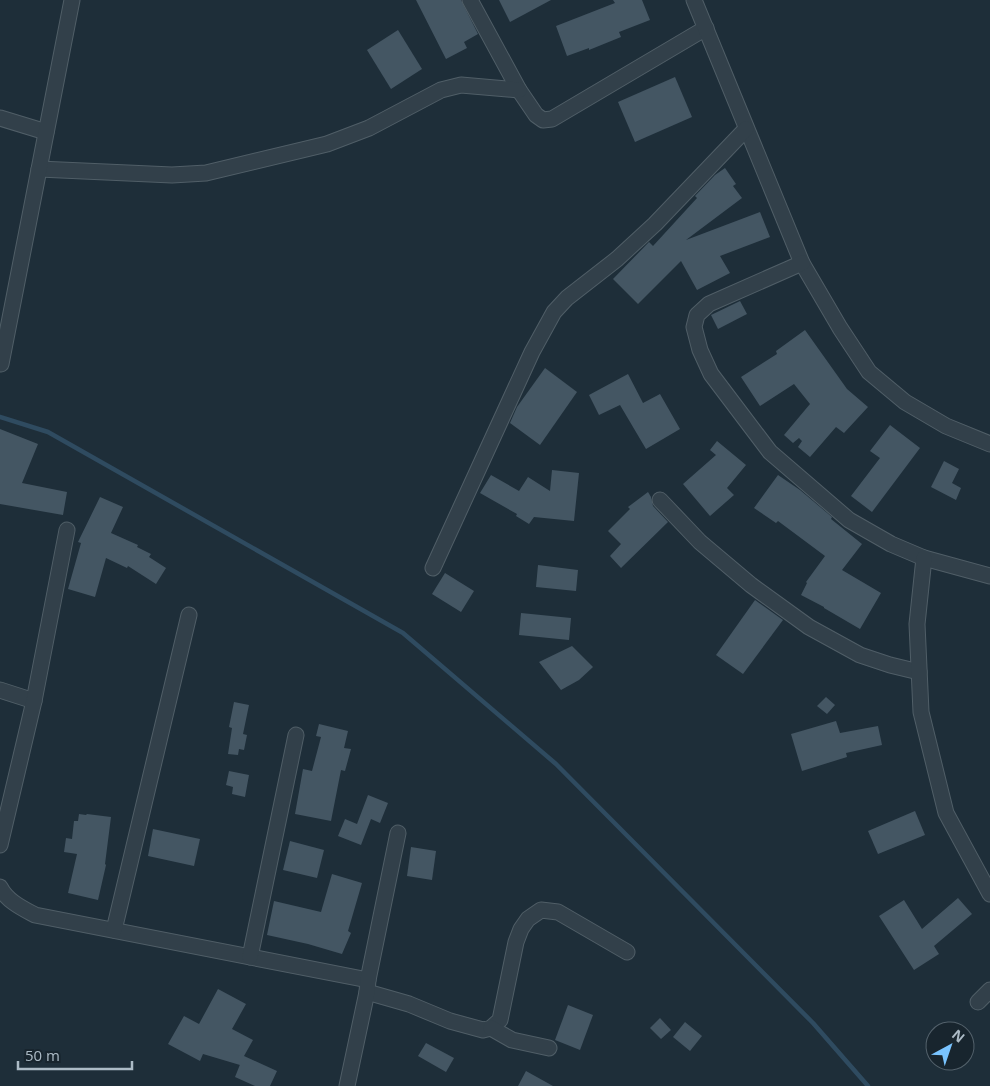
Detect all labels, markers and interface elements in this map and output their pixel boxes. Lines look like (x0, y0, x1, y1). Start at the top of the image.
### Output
north arrow (925, 1021, 975, 1071)
text: N (948, 1025, 969, 1047)
scale bar (18, 1038, 131, 1070)
text: 50 m (25, 1045, 60, 1065)

